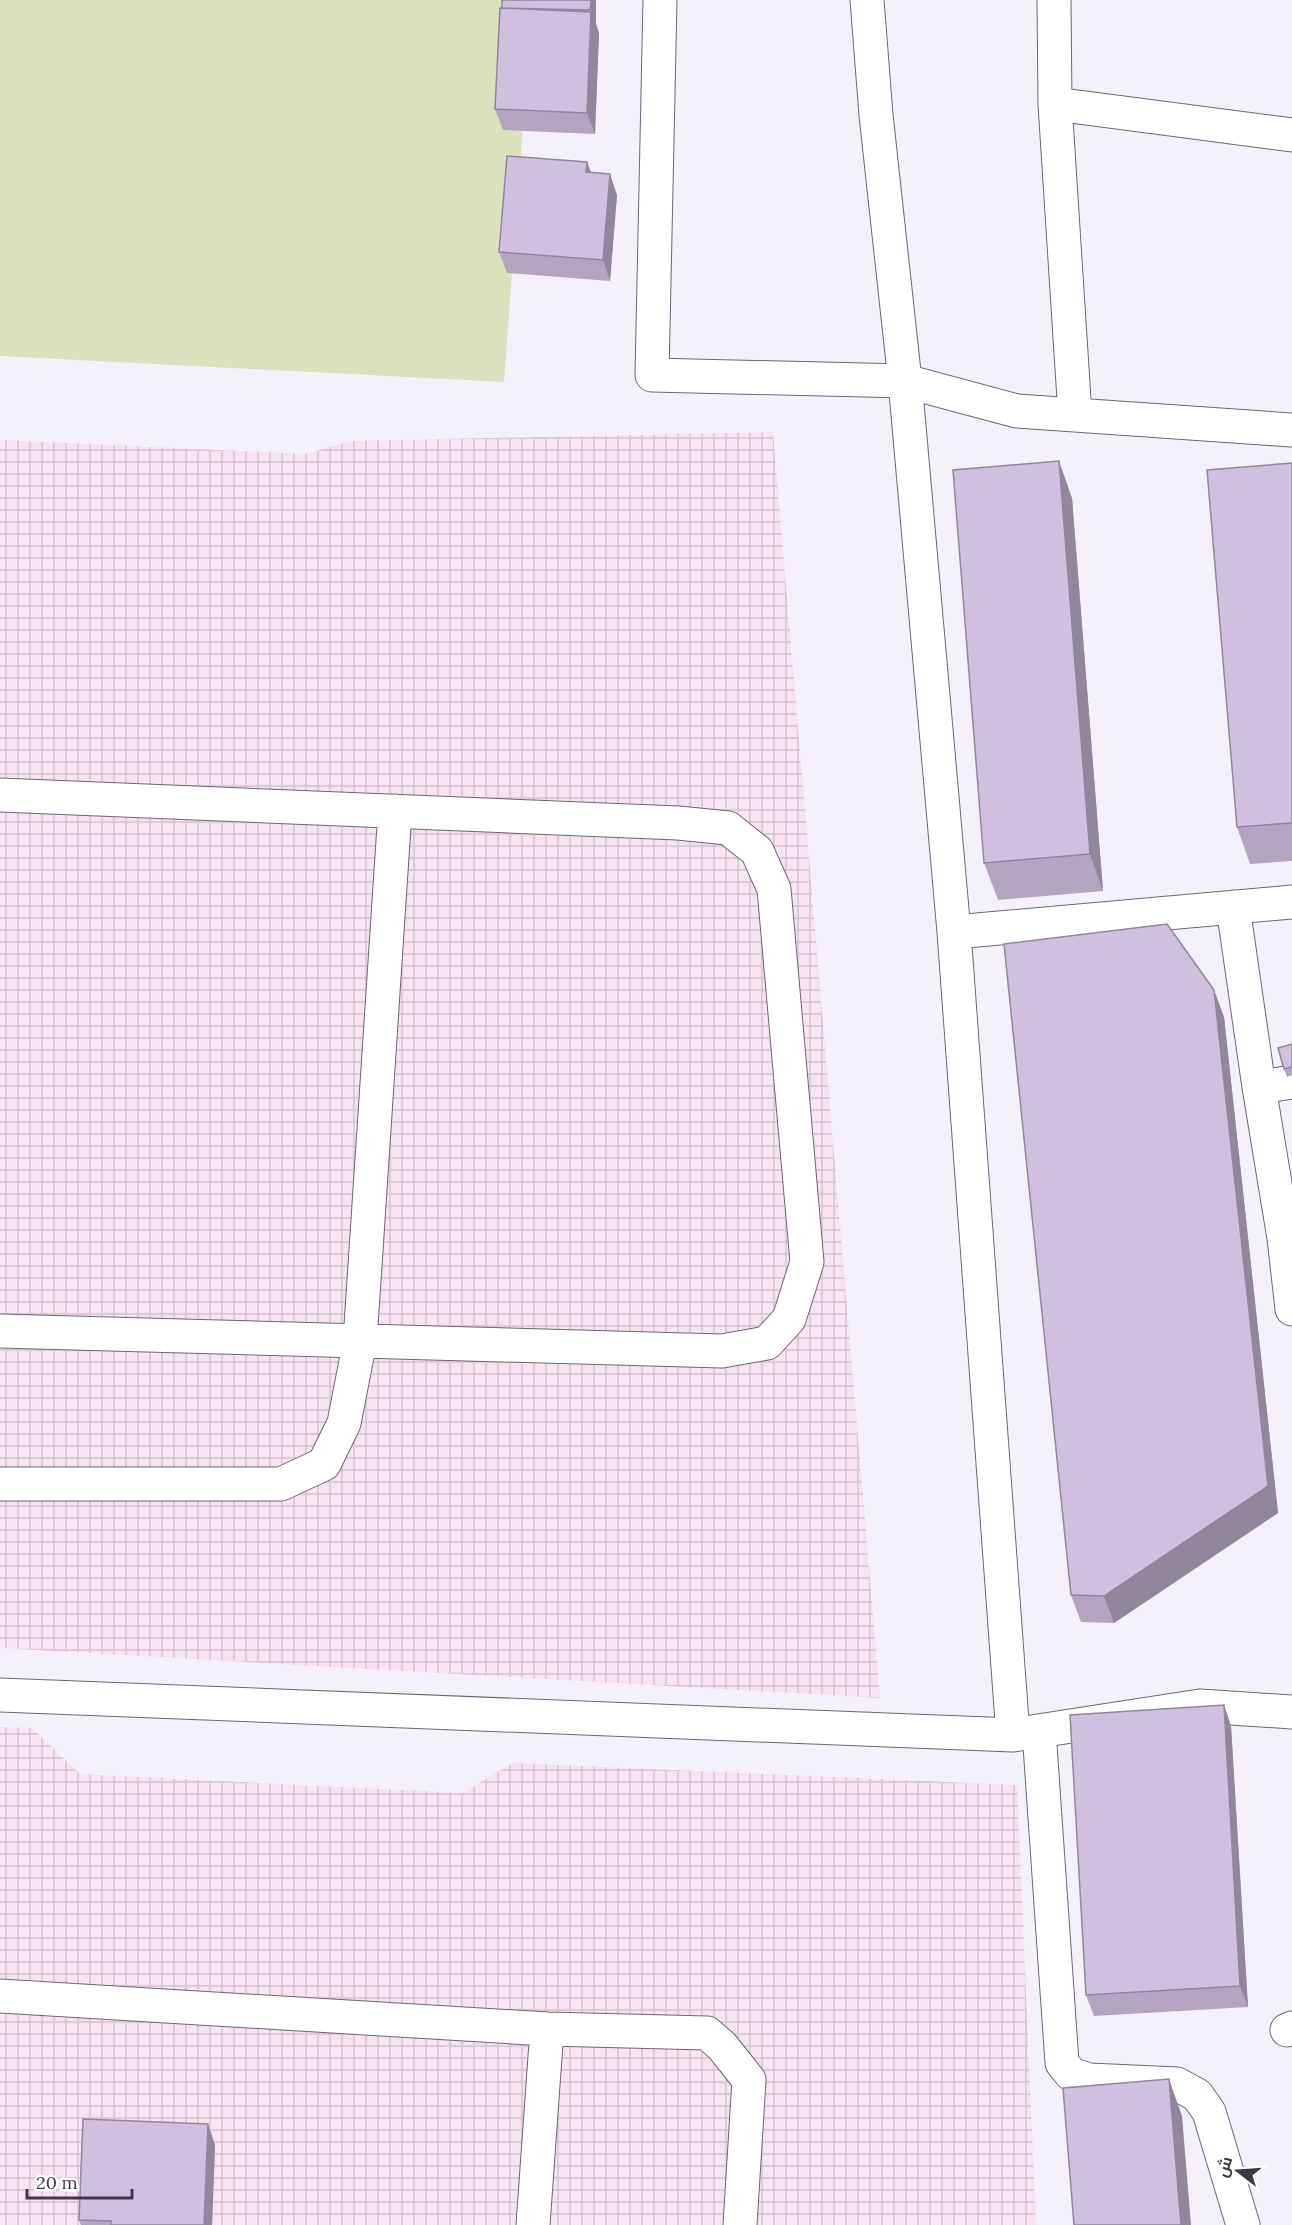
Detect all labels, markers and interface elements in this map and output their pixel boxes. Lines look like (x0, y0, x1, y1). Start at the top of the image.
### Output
north arrow (1208, 2141, 1268, 2201)
text: ش (1211, 2154, 1236, 2179)
scale bar (27, 2162, 132, 2200)
text: 20 m (36, 2171, 78, 2194)

